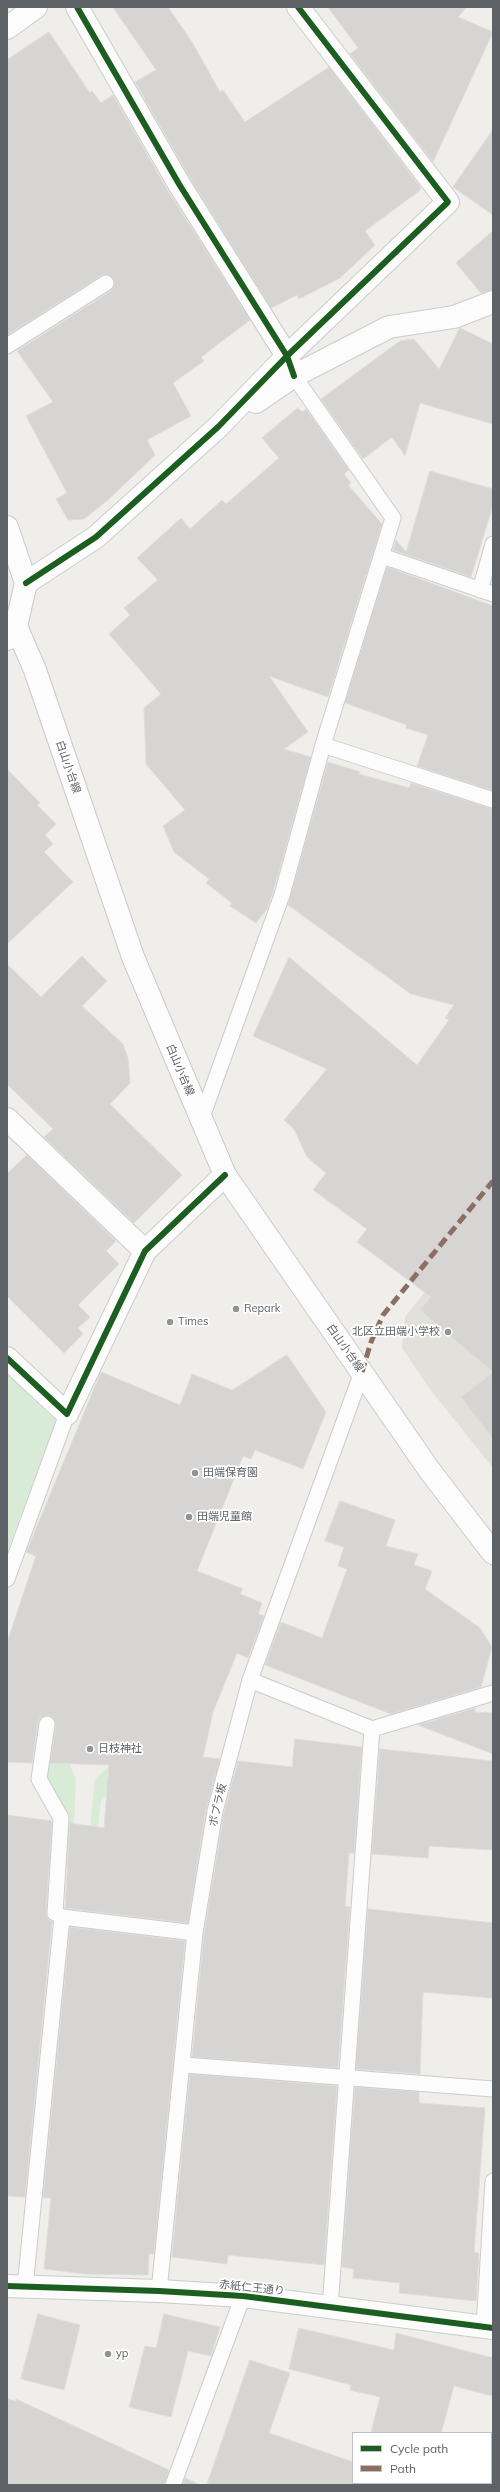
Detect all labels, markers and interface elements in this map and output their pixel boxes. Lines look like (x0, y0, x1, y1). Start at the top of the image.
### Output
street label: 白山小台線 (53, 739, 83, 795)
street label: 白山小台線 (163, 1042, 197, 1098)
place label: Repark (244, 1302, 280, 1316)
marker: Repark (231, 1304, 241, 1314)
place label: Times (178, 1315, 208, 1329)
marker: Times (165, 1317, 175, 1327)
street label: 白山小台線 (324, 1322, 366, 1374)
place label: 北区立田端小学校 (352, 1325, 440, 1339)
marker: 北区立田端小学校 (443, 1327, 453, 1337)
place label: 田端保育園 (203, 1466, 258, 1480)
marker: 田端保育園 (190, 1468, 200, 1478)
place label: 田端児童館 (197, 1510, 252, 1524)
marker: 田端児童館 (184, 1512, 194, 1522)
place label: 日枝神社 (98, 1742, 142, 1756)
marker: 日枝神社 (85, 1744, 95, 1754)
street label: ポプラ坂 (207, 1782, 229, 1828)
street label: 赤紙仁王通り (218, 2278, 286, 2298)
place label: yp (116, 2347, 128, 2361)
marker: yp (103, 2349, 113, 2359)
legend (352, 2432, 492, 2484)
text: Cycle path (390, 2441, 448, 2456)
text: Path (390, 2461, 416, 2476)

